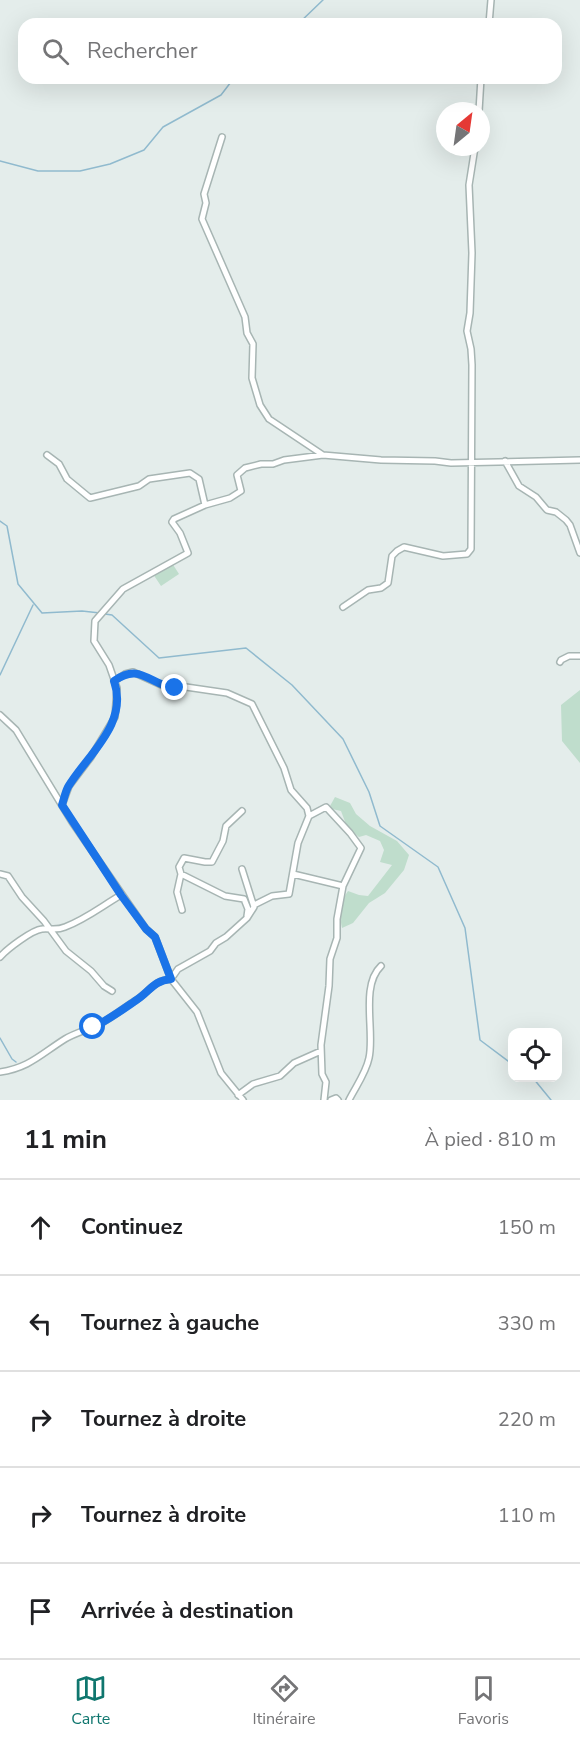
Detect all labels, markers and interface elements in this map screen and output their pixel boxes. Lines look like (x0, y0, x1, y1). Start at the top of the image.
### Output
search box (18, 18, 562, 84)
icon: search (39, 35, 72, 68)
text: Rechercher (87, 36, 198, 66)
north arrow (436, 102, 490, 156)
route end (161, 674, 187, 700)
route start (79, 1013, 105, 1039)
map controls (508, 1028, 562, 1082)
button: locate (508, 1028, 562, 1082)
text: 11 min (24, 1122, 107, 1157)
text: À pied · 810 m (425, 1126, 556, 1153)
icon: ahead (24, 1211, 57, 1244)
text: Continuez (81, 1212, 183, 1242)
text: 150 m (498, 1214, 556, 1241)
icon: left (24, 1307, 57, 1340)
text: Tournez à gauche (81, 1308, 259, 1338)
text: 330 m (498, 1310, 556, 1337)
icon: right (24, 1403, 57, 1436)
text: Tournez à droite (81, 1404, 246, 1434)
text: 220 m (498, 1406, 556, 1433)
icon: right (24, 1499, 57, 1532)
text: Tournez à droite (81, 1500, 246, 1530)
text: 110 m (498, 1502, 556, 1529)
icon: arrive (24, 1595, 57, 1628)
text: Arrivée à destination (81, 1596, 294, 1626)
tab: Carte (71, 1672, 110, 1730)
tab: Itinéraire (253, 1672, 316, 1730)
tab: Favoris (458, 1672, 509, 1730)

